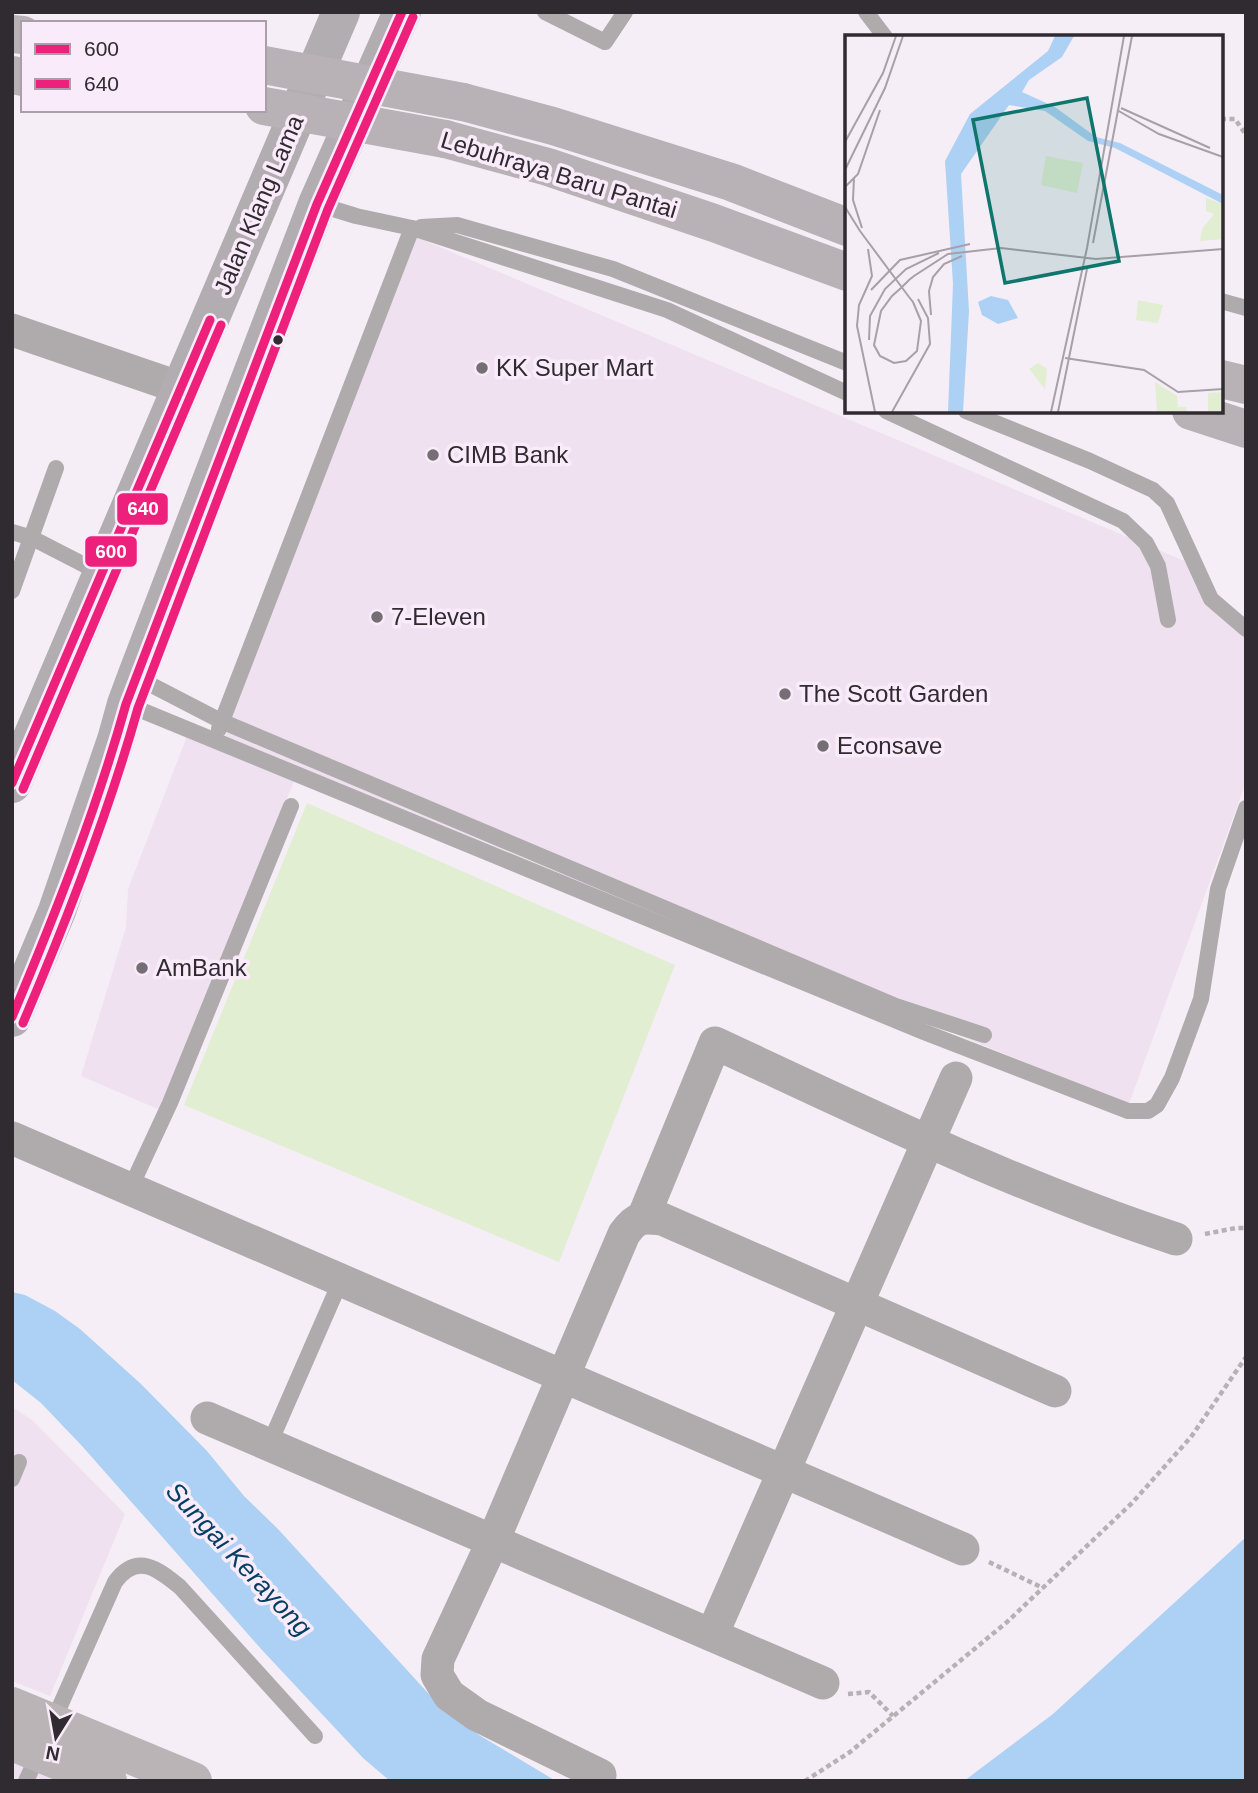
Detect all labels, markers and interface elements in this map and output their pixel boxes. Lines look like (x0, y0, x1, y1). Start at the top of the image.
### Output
legend (21, 21, 266, 112)
inset map (845, 35, 1223, 413)
text: 600 (84, 37, 119, 60)
text: 640 (84, 72, 119, 95)
street label: Jalan Klang Lama (209, 111, 309, 299)
street label: Lebuhraya Baru Pantai (438, 126, 680, 223)
unlabelled marker (271, 333, 285, 347)
place label: KK Super Mart (496, 354, 654, 381)
marker: KK Super Mart (474, 360, 490, 376)
place label: CIMB Bank (447, 441, 569, 468)
marker: CIMB Bank (425, 447, 441, 463)
line badge: 640 (116, 492, 169, 526)
text: 640 (127, 498, 159, 519)
line badge: 600 (84, 535, 138, 568)
text: 600 (95, 541, 127, 562)
place label: 7-Eleven (391, 603, 486, 630)
marker: 7-Eleven (369, 609, 385, 625)
place label: The Scott Garden (799, 680, 988, 707)
marker: The Scott Garden (777, 686, 793, 702)
place label: Econsave (837, 732, 942, 759)
marker: Econsave (815, 738, 831, 754)
place label: AmBank (156, 954, 248, 981)
marker: AmBank (134, 960, 150, 976)
water label: Sungai Kerayong (160, 1476, 318, 1643)
north arrow (21, 1702, 91, 1772)
text: N (44, 1742, 62, 1765)

